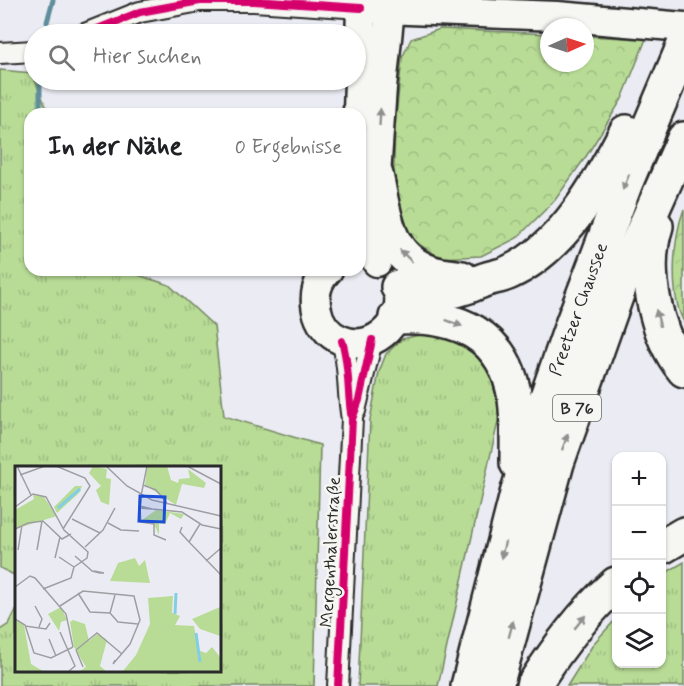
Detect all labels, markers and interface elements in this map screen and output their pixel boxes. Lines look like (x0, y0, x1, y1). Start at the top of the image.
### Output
north arrow (540, 18, 594, 72)
search box (24, 24, 366, 90)
icon: search (45, 41, 78, 74)
text: Hier suchen (93, 43, 202, 71)
one-way arrow (375, 107, 385, 126)
text: In der Nähe (48, 130, 182, 164)
text: 0 Ergebnisse (235, 134, 342, 161)
one-way arrow (621, 174, 631, 192)
street label: Preetzer Chaussee (544, 239, 614, 379)
one-way arrow (399, 249, 413, 263)
one-way arrow (653, 309, 663, 327)
one-way arrow (445, 319, 463, 328)
road number: B 76 (553, 395, 601, 421)
one-way arrow (560, 433, 570, 451)
map controls (612, 452, 666, 668)
button: + (612, 452, 666, 506)
inset map (15, 466, 220, 671)
street label: Mergenthalerstraße (315, 476, 348, 628)
button: − (612, 506, 666, 560)
one-way arrow (497, 541, 507, 559)
button: locate (612, 560, 666, 614)
button: layers (612, 614, 666, 668)
one-way arrow (573, 615, 586, 630)
one-way arrow (507, 620, 516, 638)

